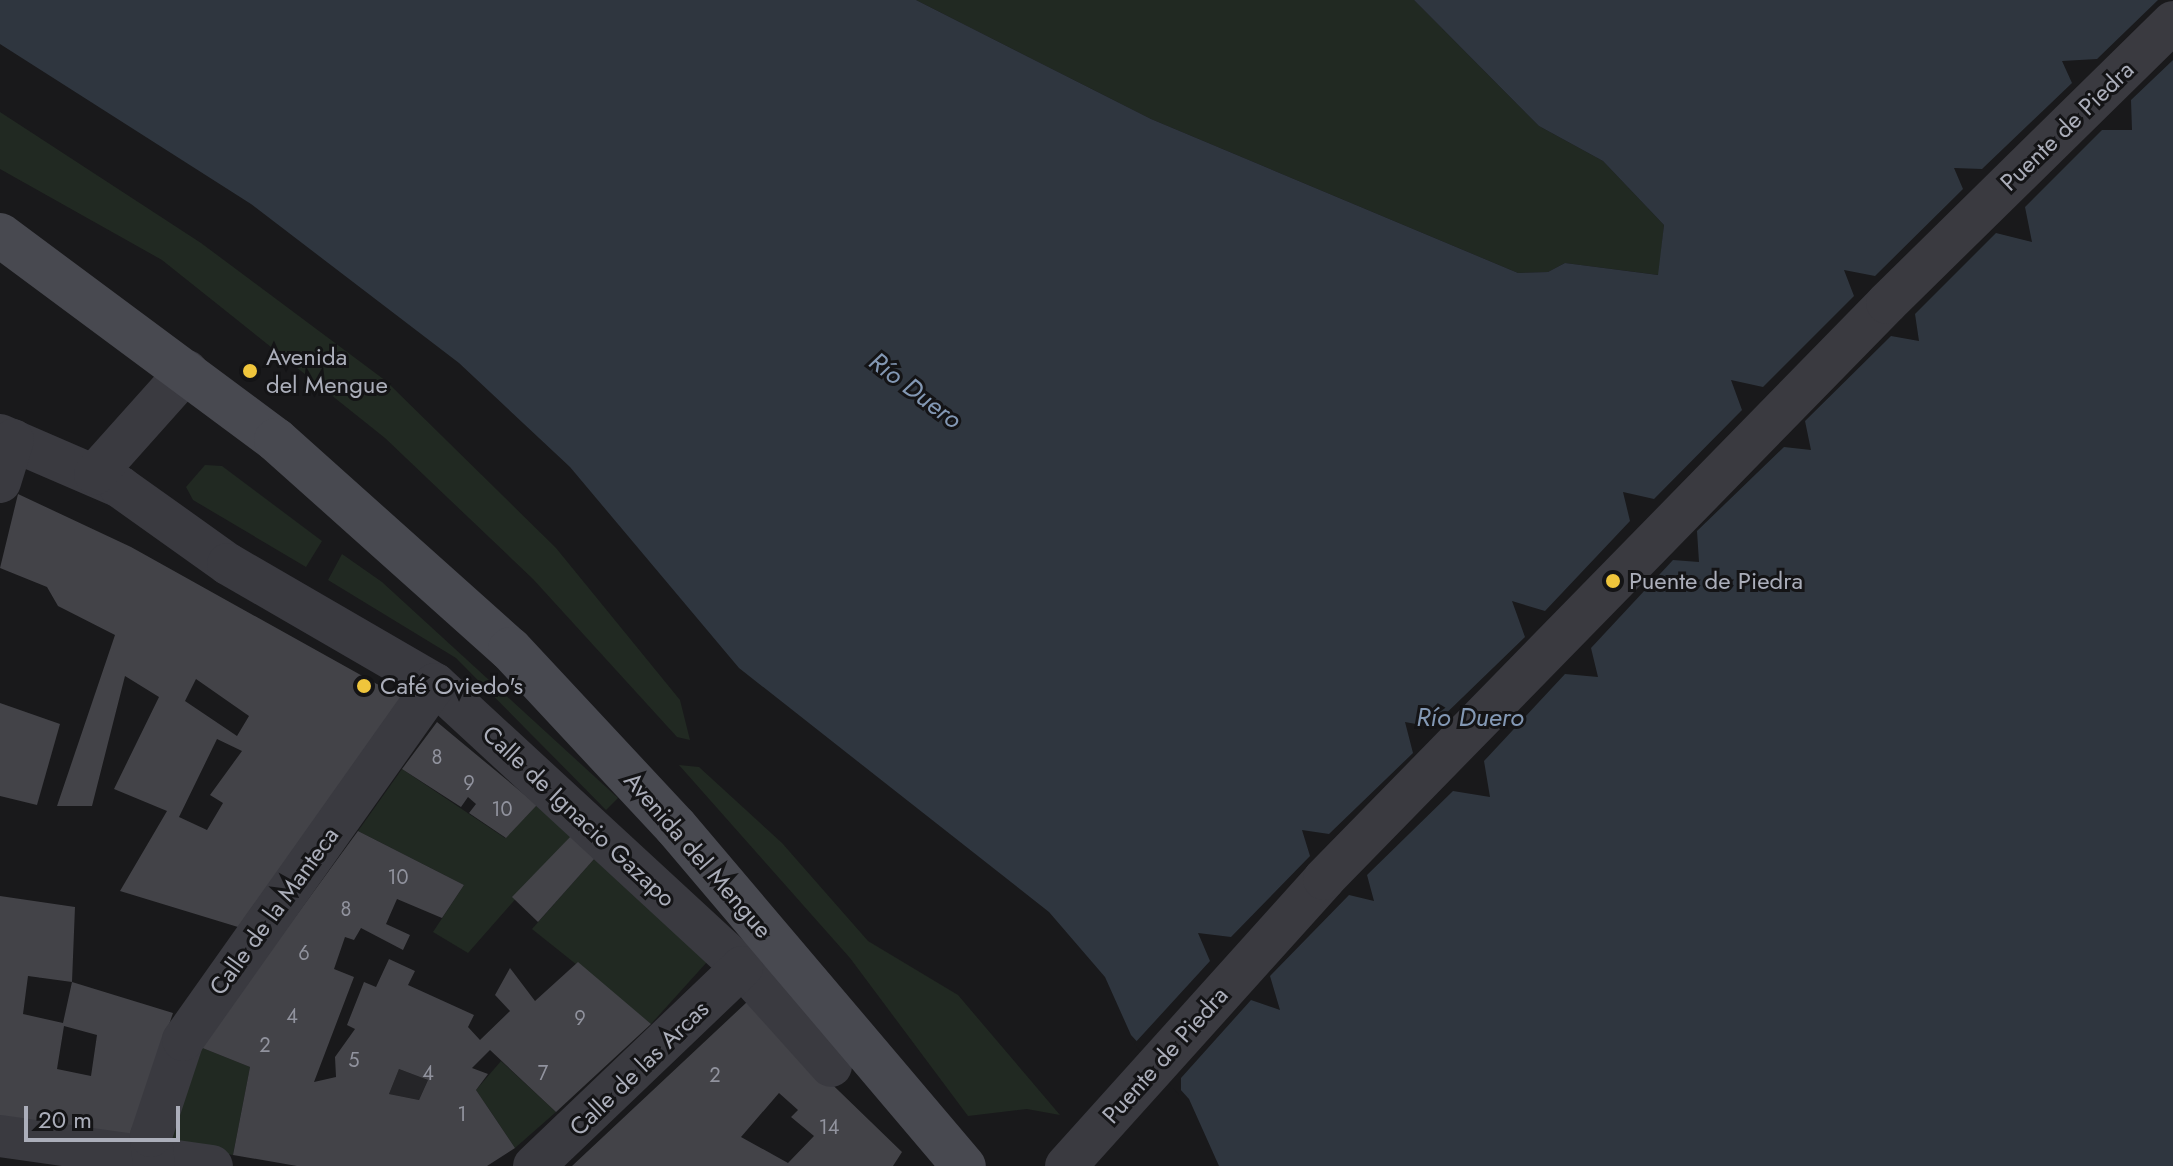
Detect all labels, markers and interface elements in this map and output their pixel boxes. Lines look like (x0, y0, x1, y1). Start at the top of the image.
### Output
street label: Puente de Piedra (1994, 55, 2140, 197)
place label: Avenida del Mengue (266, 343, 388, 399)
water label: Río Duero (863, 346, 967, 436)
marker: Avenida del Mengue (241, 362, 259, 380)
place label: Puente de Piedra (1629, 567, 1803, 595)
marker: Puente de Piedra (1604, 572, 1622, 590)
place label: Café Oviedo's (380, 672, 523, 700)
marker: Café Oviedo's (355, 677, 373, 695)
water label: Río Duero (1416, 702, 1524, 734)
street label: Calle de Ignacio Gazapo (477, 719, 681, 913)
house number: 8 (432, 745, 442, 769)
street label: Avenida del Mengue (618, 766, 778, 944)
house number: 9 (463, 771, 475, 795)
house number: 10 (492, 797, 512, 821)
street label: Calle de la Manteca (203, 821, 345, 1001)
house number: 10 (388, 865, 408, 889)
house number: 8 (341, 897, 351, 921)
house number: 6 (298, 941, 310, 965)
street label: Puente de Piedra (1096, 981, 1234, 1129)
street label: Calle de las Arcas (563, 994, 715, 1142)
house number: 4 (286, 1004, 298, 1028)
house number: 9 (574, 1006, 586, 1030)
house number: 2 (259, 1033, 271, 1057)
house number: 5 (348, 1048, 360, 1072)
house number: 4 (422, 1061, 434, 1085)
house number: 7 (538, 1061, 548, 1085)
house number: 2 (709, 1063, 721, 1087)
scale bar (28, 1090, 184, 1140)
text: 20 m (38, 1102, 92, 1137)
house number: 1 (458, 1102, 466, 1126)
house number: 14 (819, 1115, 839, 1139)

